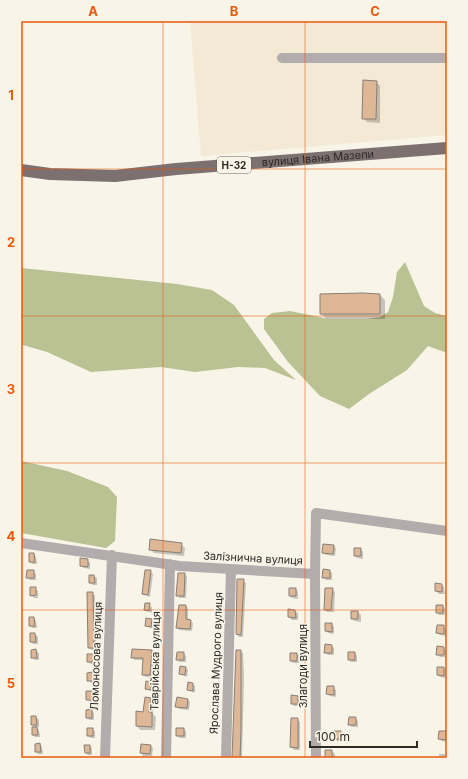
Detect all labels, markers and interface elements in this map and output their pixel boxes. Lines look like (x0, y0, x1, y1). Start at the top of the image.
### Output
text: A (88, 3, 98, 19)
text: B (230, 3, 239, 19)
text: C (370, 3, 380, 19)
text: 1 (8, 87, 14, 103)
street label: вулиця Івана Мазепи (261, 147, 375, 169)
road number: Н-32 (217, 157, 251, 173)
text: 2 (7, 234, 15, 250)
text: 3 (7, 381, 15, 397)
text: 4 (7, 528, 16, 544)
street label: Залізнична вулиця (203, 548, 303, 568)
street label: Ярослава Мудрого вулиця (207, 592, 225, 734)
street label: Ломоносова вулиця (87, 601, 105, 711)
street label: Таврійська вулиця (147, 611, 163, 711)
street label: Злагоди вулиця (296, 624, 310, 708)
text: 5 (7, 675, 15, 691)
scale bar (310, 723, 417, 749)
text: 100 m (316, 729, 350, 744)

